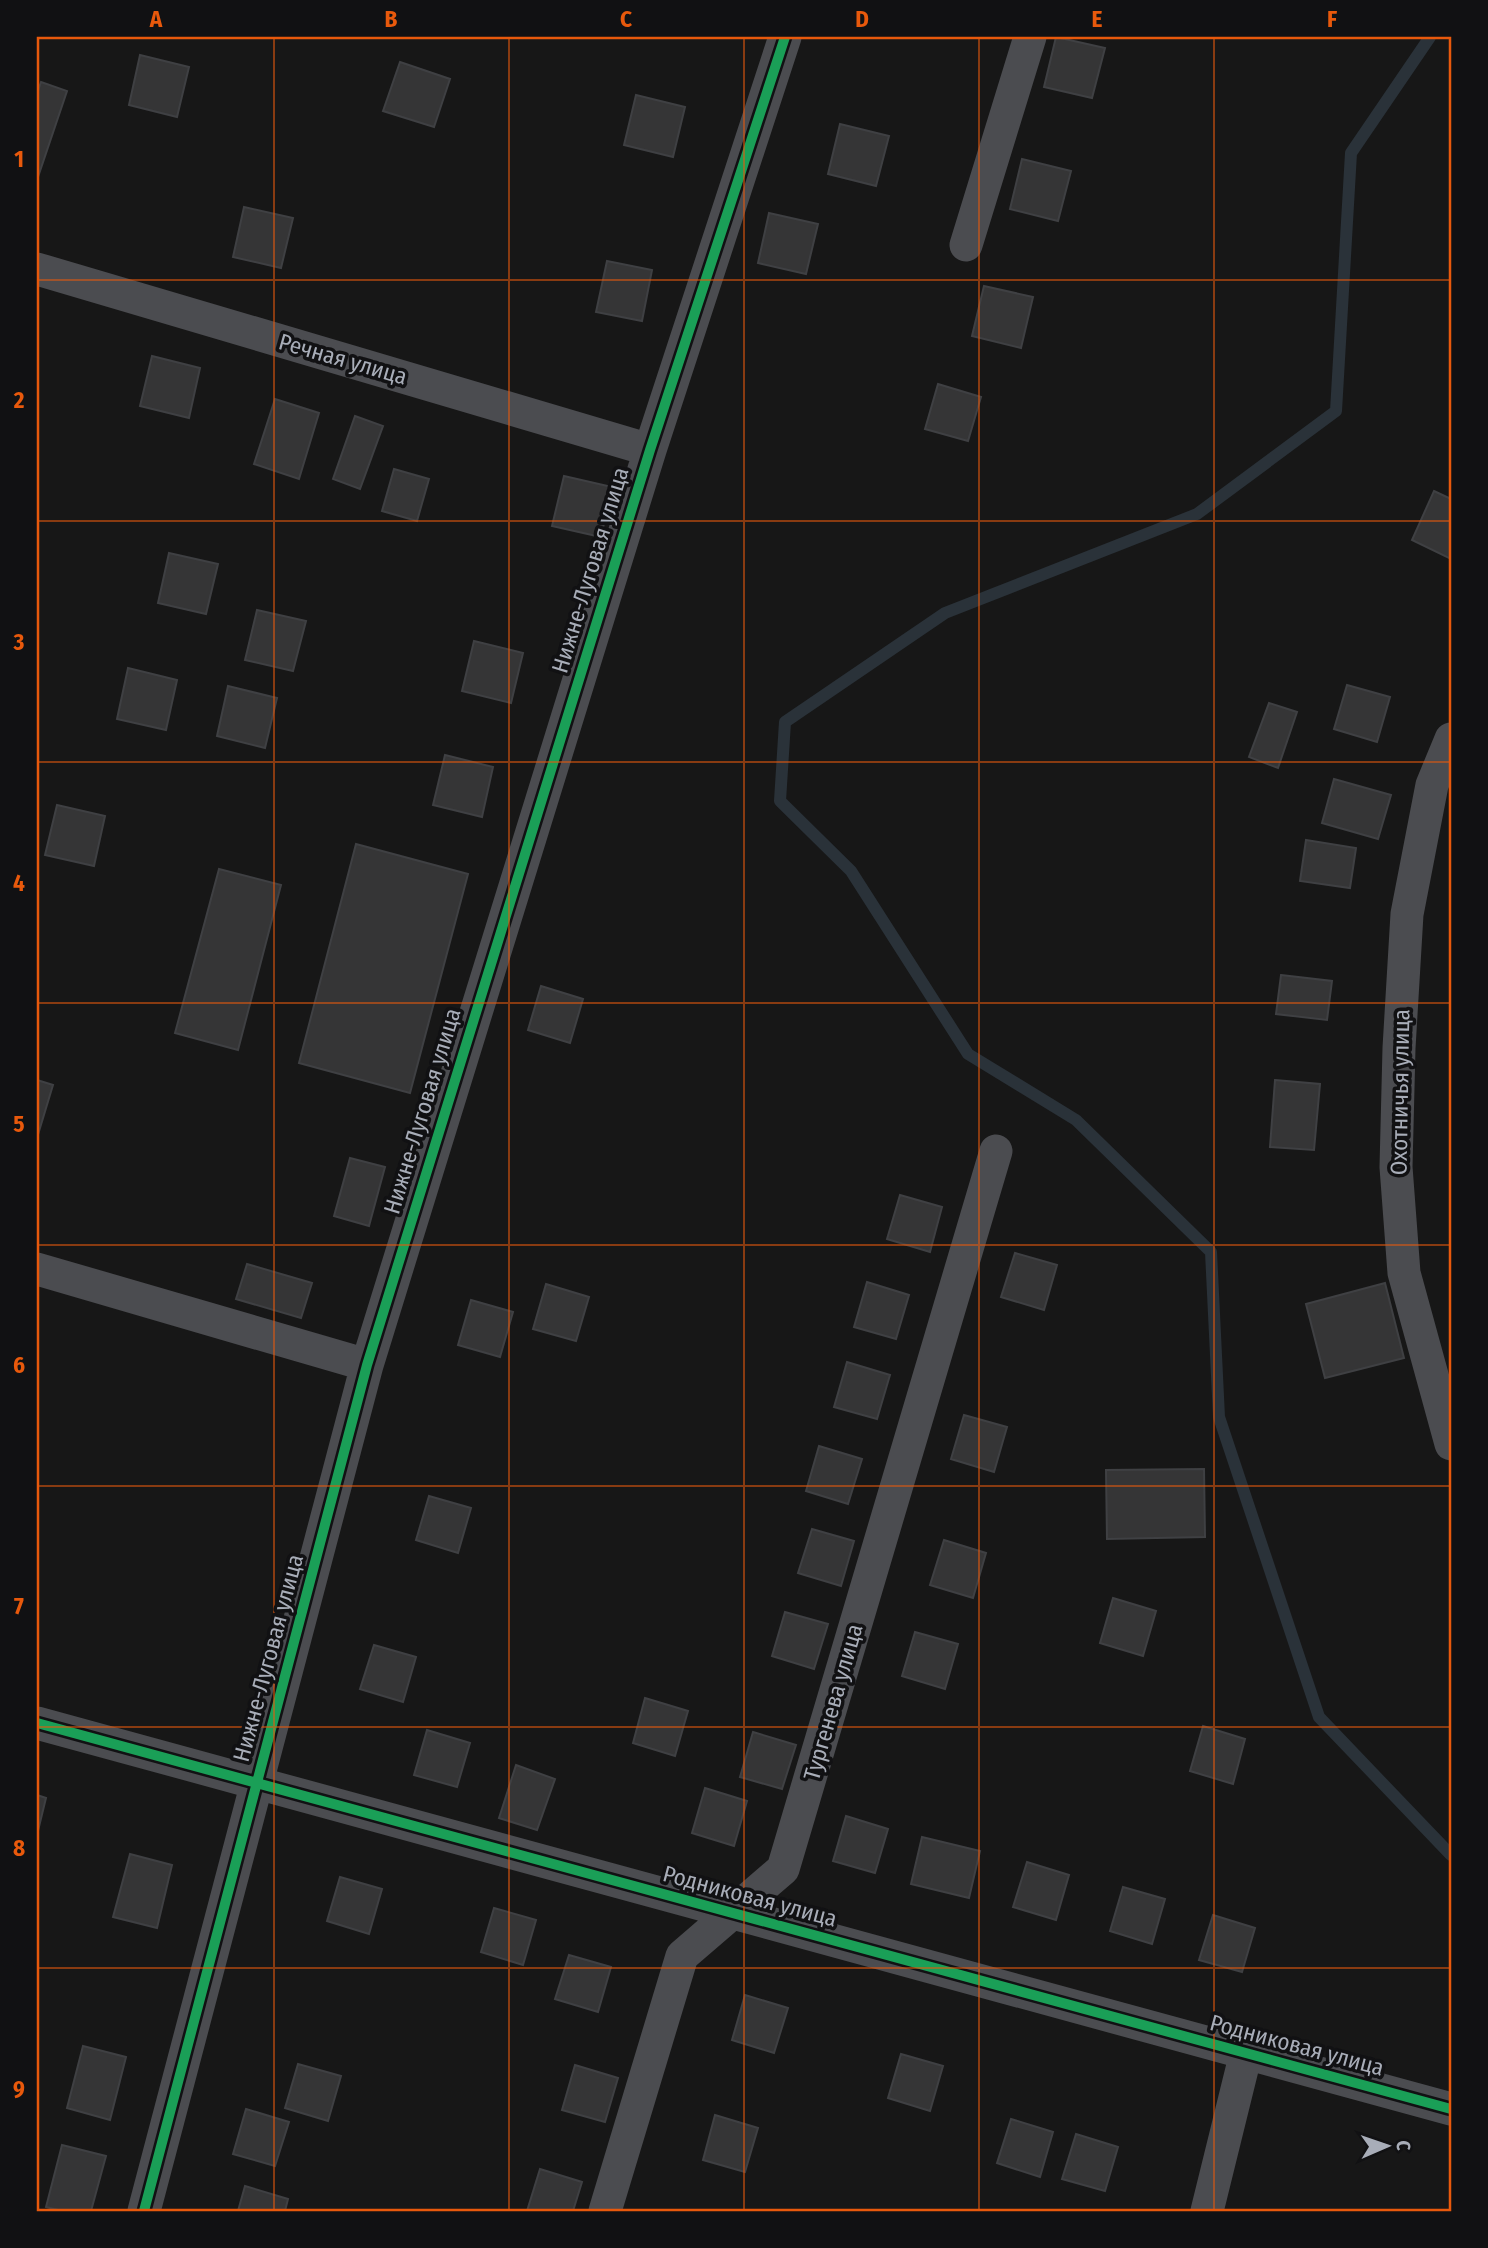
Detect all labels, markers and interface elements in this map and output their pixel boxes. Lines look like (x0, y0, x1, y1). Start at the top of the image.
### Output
text: A (149, 5, 163, 33)
text: B (385, 5, 398, 33)
text: C (620, 5, 632, 33)
text: D (855, 5, 869, 33)
text: E (1092, 5, 1103, 33)
text: F (1327, 5, 1337, 33)
text: 1 (14, 145, 24, 173)
street label: Речная улица (276, 327, 410, 391)
text: 2 (13, 386, 25, 414)
street label: Нижне-Луговая улица (545, 464, 635, 676)
text: 3 (13, 628, 25, 656)
text: 4 (13, 869, 25, 897)
street label: Нижне-Луговая улица (377, 1005, 467, 1217)
street label: Охотничья улица (1385, 1009, 1415, 1175)
text: 5 (13, 1110, 25, 1138)
text: 6 (13, 1351, 25, 1379)
street label: Нижне-Луговая улица (227, 1551, 309, 1765)
text: 7 (14, 1592, 24, 1620)
street label: Тургенева улица (797, 1621, 869, 1783)
text: 8 (13, 1834, 25, 1862)
street label: Родниковая улица (660, 1859, 840, 1933)
street label: Родниковая улица (1207, 2008, 1387, 2082)
text: 9 (13, 2075, 25, 2103)
north arrow (1352, 2112, 1422, 2182)
text: С (1392, 2140, 1415, 2151)

